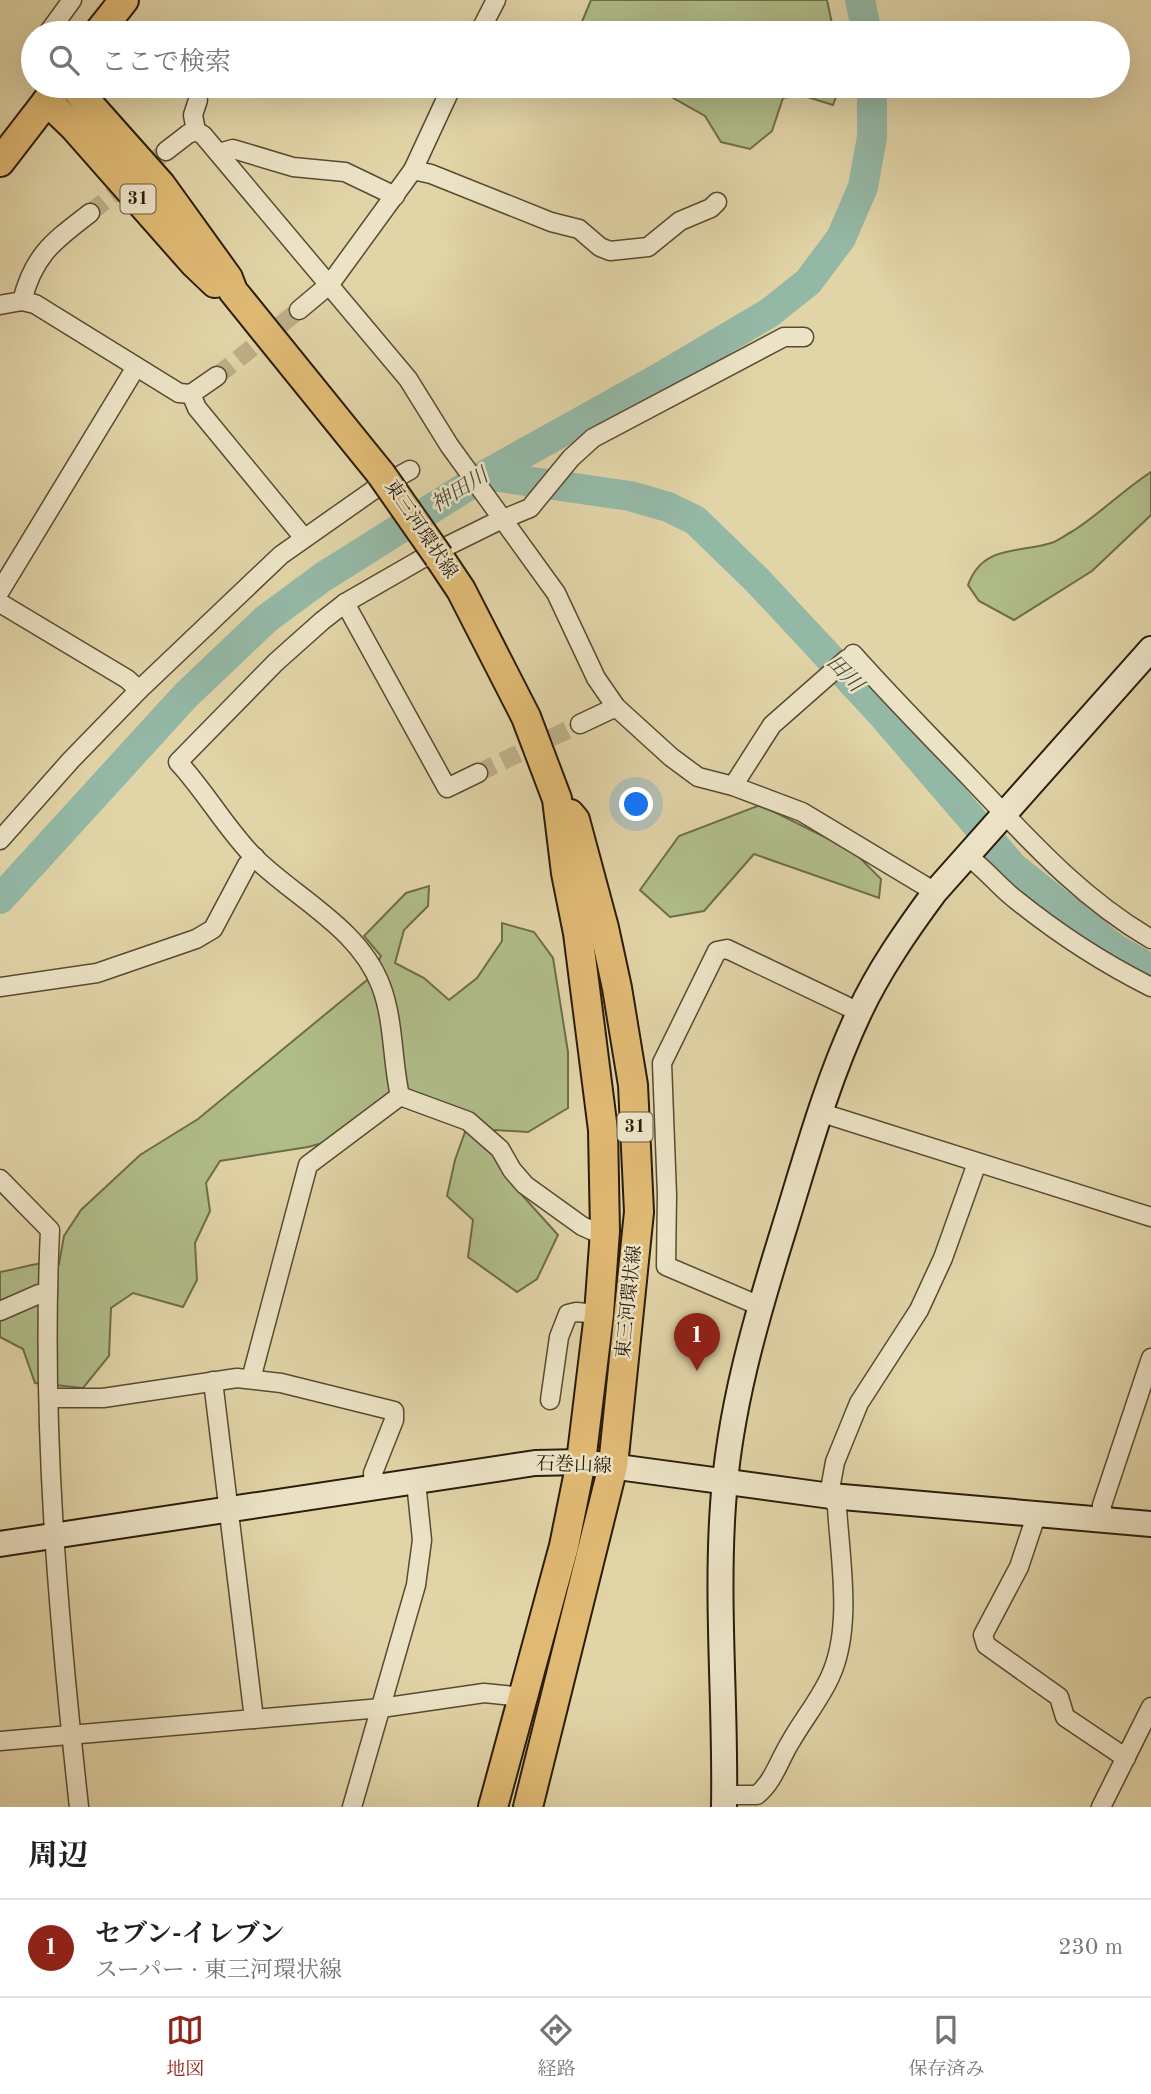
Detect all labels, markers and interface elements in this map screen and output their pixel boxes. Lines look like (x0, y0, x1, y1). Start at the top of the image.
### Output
search box (21, 21, 1130, 98)
icon: search (45, 41, 83, 79)
text: ここで検索 (101, 50, 231, 76)
road number: 31 (120, 184, 156, 214)
water label: 神田川 (427, 463, 494, 517)
street label: 東三河環状線 (380, 476, 462, 583)
water label: 田川 (822, 651, 868, 698)
your location (619, 787, 653, 821)
road number: 31 (618, 1112, 652, 1142)
street label: 東三河環状線 (612, 1244, 645, 1360)
pin: 1 (674, 1313, 720, 1371)
street label: 石巻山線 (536, 1453, 612, 1477)
text: 周辺 (28, 1842, 88, 1872)
text: セブン-イレブン (95, 1922, 285, 1948)
text: 1 (44, 1936, 58, 1959)
text: 230 m (1058, 1936, 1123, 1959)
text: スーパー · 東三河環状線 (95, 1959, 342, 1982)
tab: 地図 (166, 2011, 205, 2082)
tab: 経路 (537, 2011, 576, 2082)
tab: 保存済み (908, 2011, 985, 2082)

